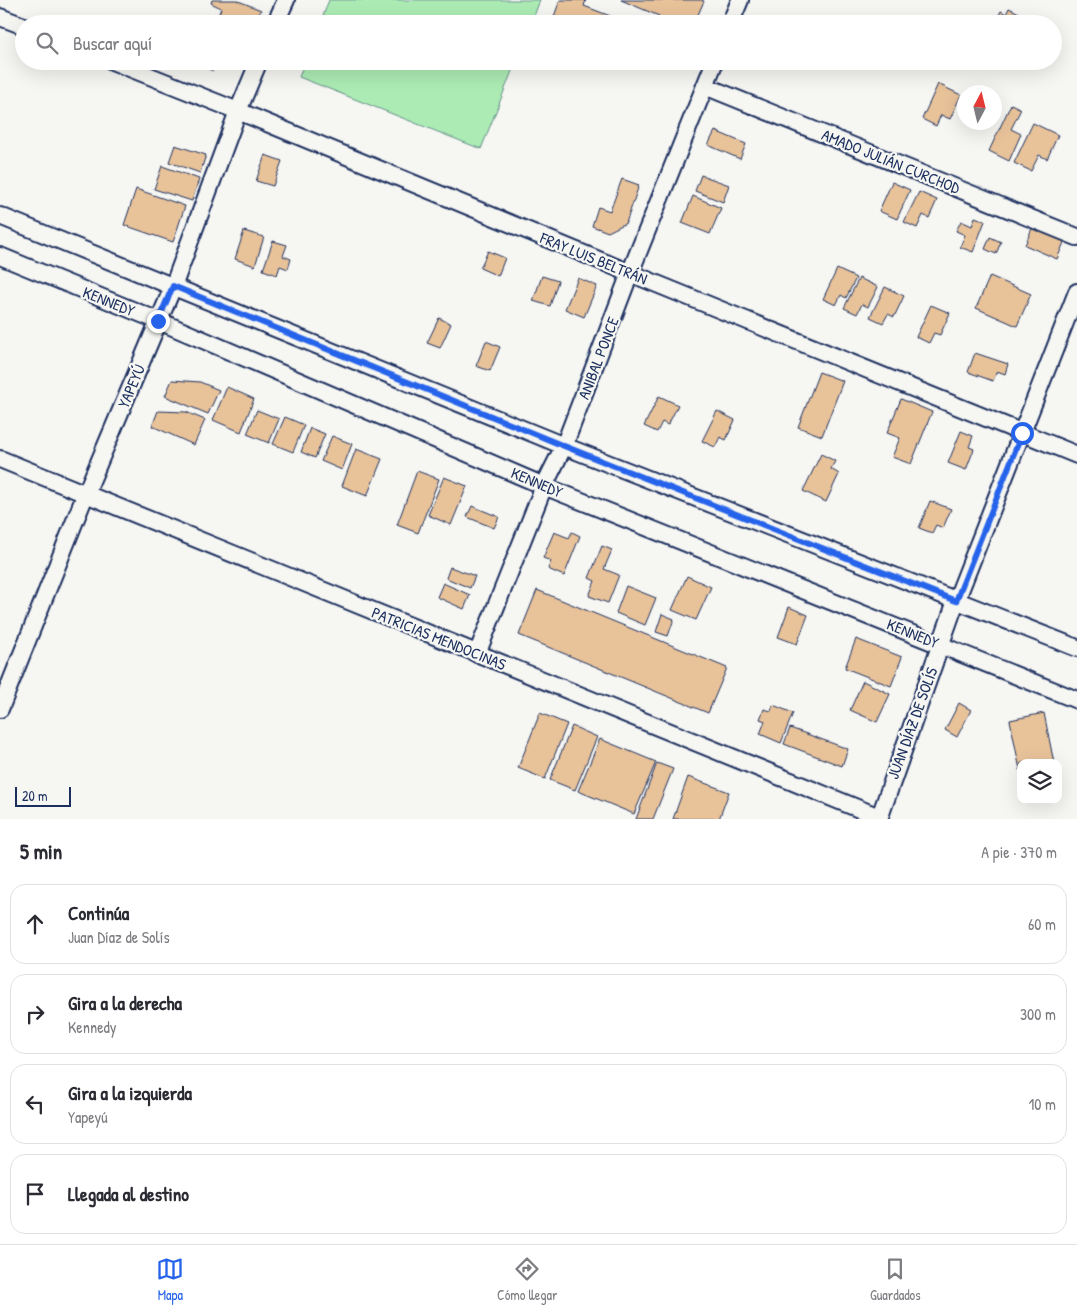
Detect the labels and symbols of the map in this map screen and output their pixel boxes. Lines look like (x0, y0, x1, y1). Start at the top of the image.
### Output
north arrow (957, 85, 1002, 130)
street label: AMADO JULIÁN CURCHOD (819, 123, 964, 199)
street label: FRAY LUIS BELTRÁN (536, 226, 651, 289)
street label: KENNEDY (80, 281, 138, 321)
route end (147, 310, 170, 333)
street label: ANIBAL PONCE (572, 314, 624, 402)
street label: YAPEYÚ (112, 361, 150, 411)
route start (1011, 422, 1034, 445)
street label: KENNEDY (508, 461, 566, 503)
street label: PATRICIAS MENDOCINAS (369, 601, 510, 675)
street label: KENNEDY (884, 613, 942, 653)
street label: JUAN DÍAZ DE SOLÍS (882, 664, 943, 782)
scale bar (15, 784, 71, 807)

